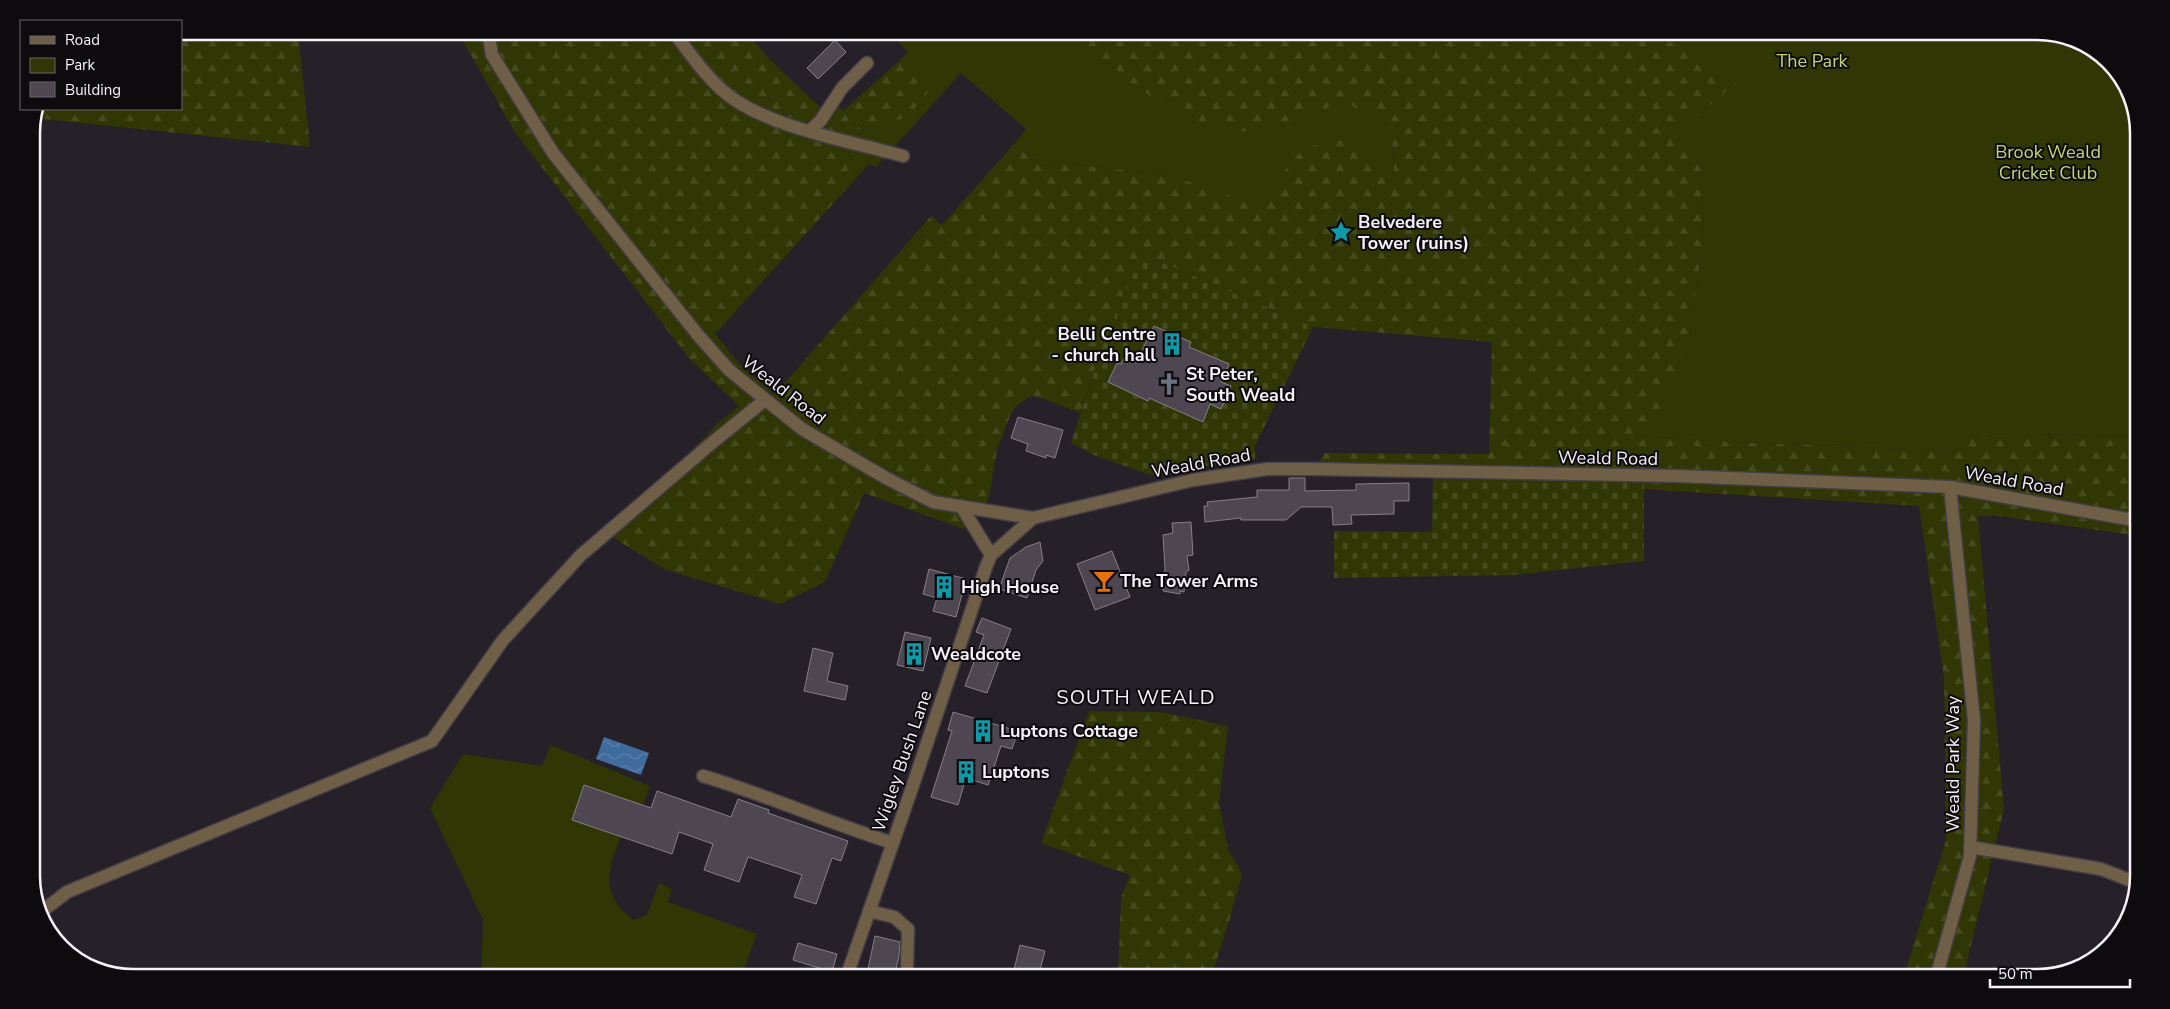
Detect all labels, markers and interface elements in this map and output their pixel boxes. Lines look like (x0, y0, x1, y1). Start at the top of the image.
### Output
legend (20, 20, 182, 110)
text: Road (65, 30, 100, 50)
park label: The Park (1776, 49, 1849, 73)
text: Park (65, 55, 95, 75)
text: Building (65, 80, 121, 100)
park label: Brook Weald Cricket Club (1995, 140, 2101, 185)
place label: Belvedere Tower (ruins) (1358, 210, 1469, 255)
place icon: Belvedere Tower (ruins) (1328, 219, 1354, 245)
place label: Belli Centre - church hall (1051, 322, 1156, 367)
building icon: Belli Centre - church hall (1159, 331, 1185, 357)
street label: Weald Road (737, 350, 831, 430)
place label: St Peter, South Weald (1186, 362, 1295, 407)
church icon: St Peter, South Weald (1156, 371, 1182, 397)
street label: Weald Road (1150, 442, 1252, 484)
street label: Weald Road (1558, 445, 1658, 471)
street label: Weald Road (1963, 460, 2065, 502)
bar icon: The Tower Arms (1091, 568, 1117, 594)
place label: The Tower Arms (1120, 569, 1258, 593)
building icon: High House (931, 574, 957, 600)
place label: High House (961, 575, 1059, 599)
building icon: Wealdcote (901, 641, 927, 667)
place label: Wealdcote (931, 642, 1021, 666)
district label: SOUTH WEALD (1056, 684, 1216, 711)
street label: Wigley Bush Lane (867, 687, 937, 835)
street label: Weald Park Way (1941, 695, 1965, 832)
building icon: Luptons Cottage (970, 718, 996, 744)
place label: Luptons Cottage (1000, 719, 1138, 743)
building icon: Luptons (953, 759, 979, 785)
place label: Luptons (982, 760, 1050, 784)
scale bar (1990, 956, 2130, 988)
text: 50 m (1998, 964, 2033, 984)

